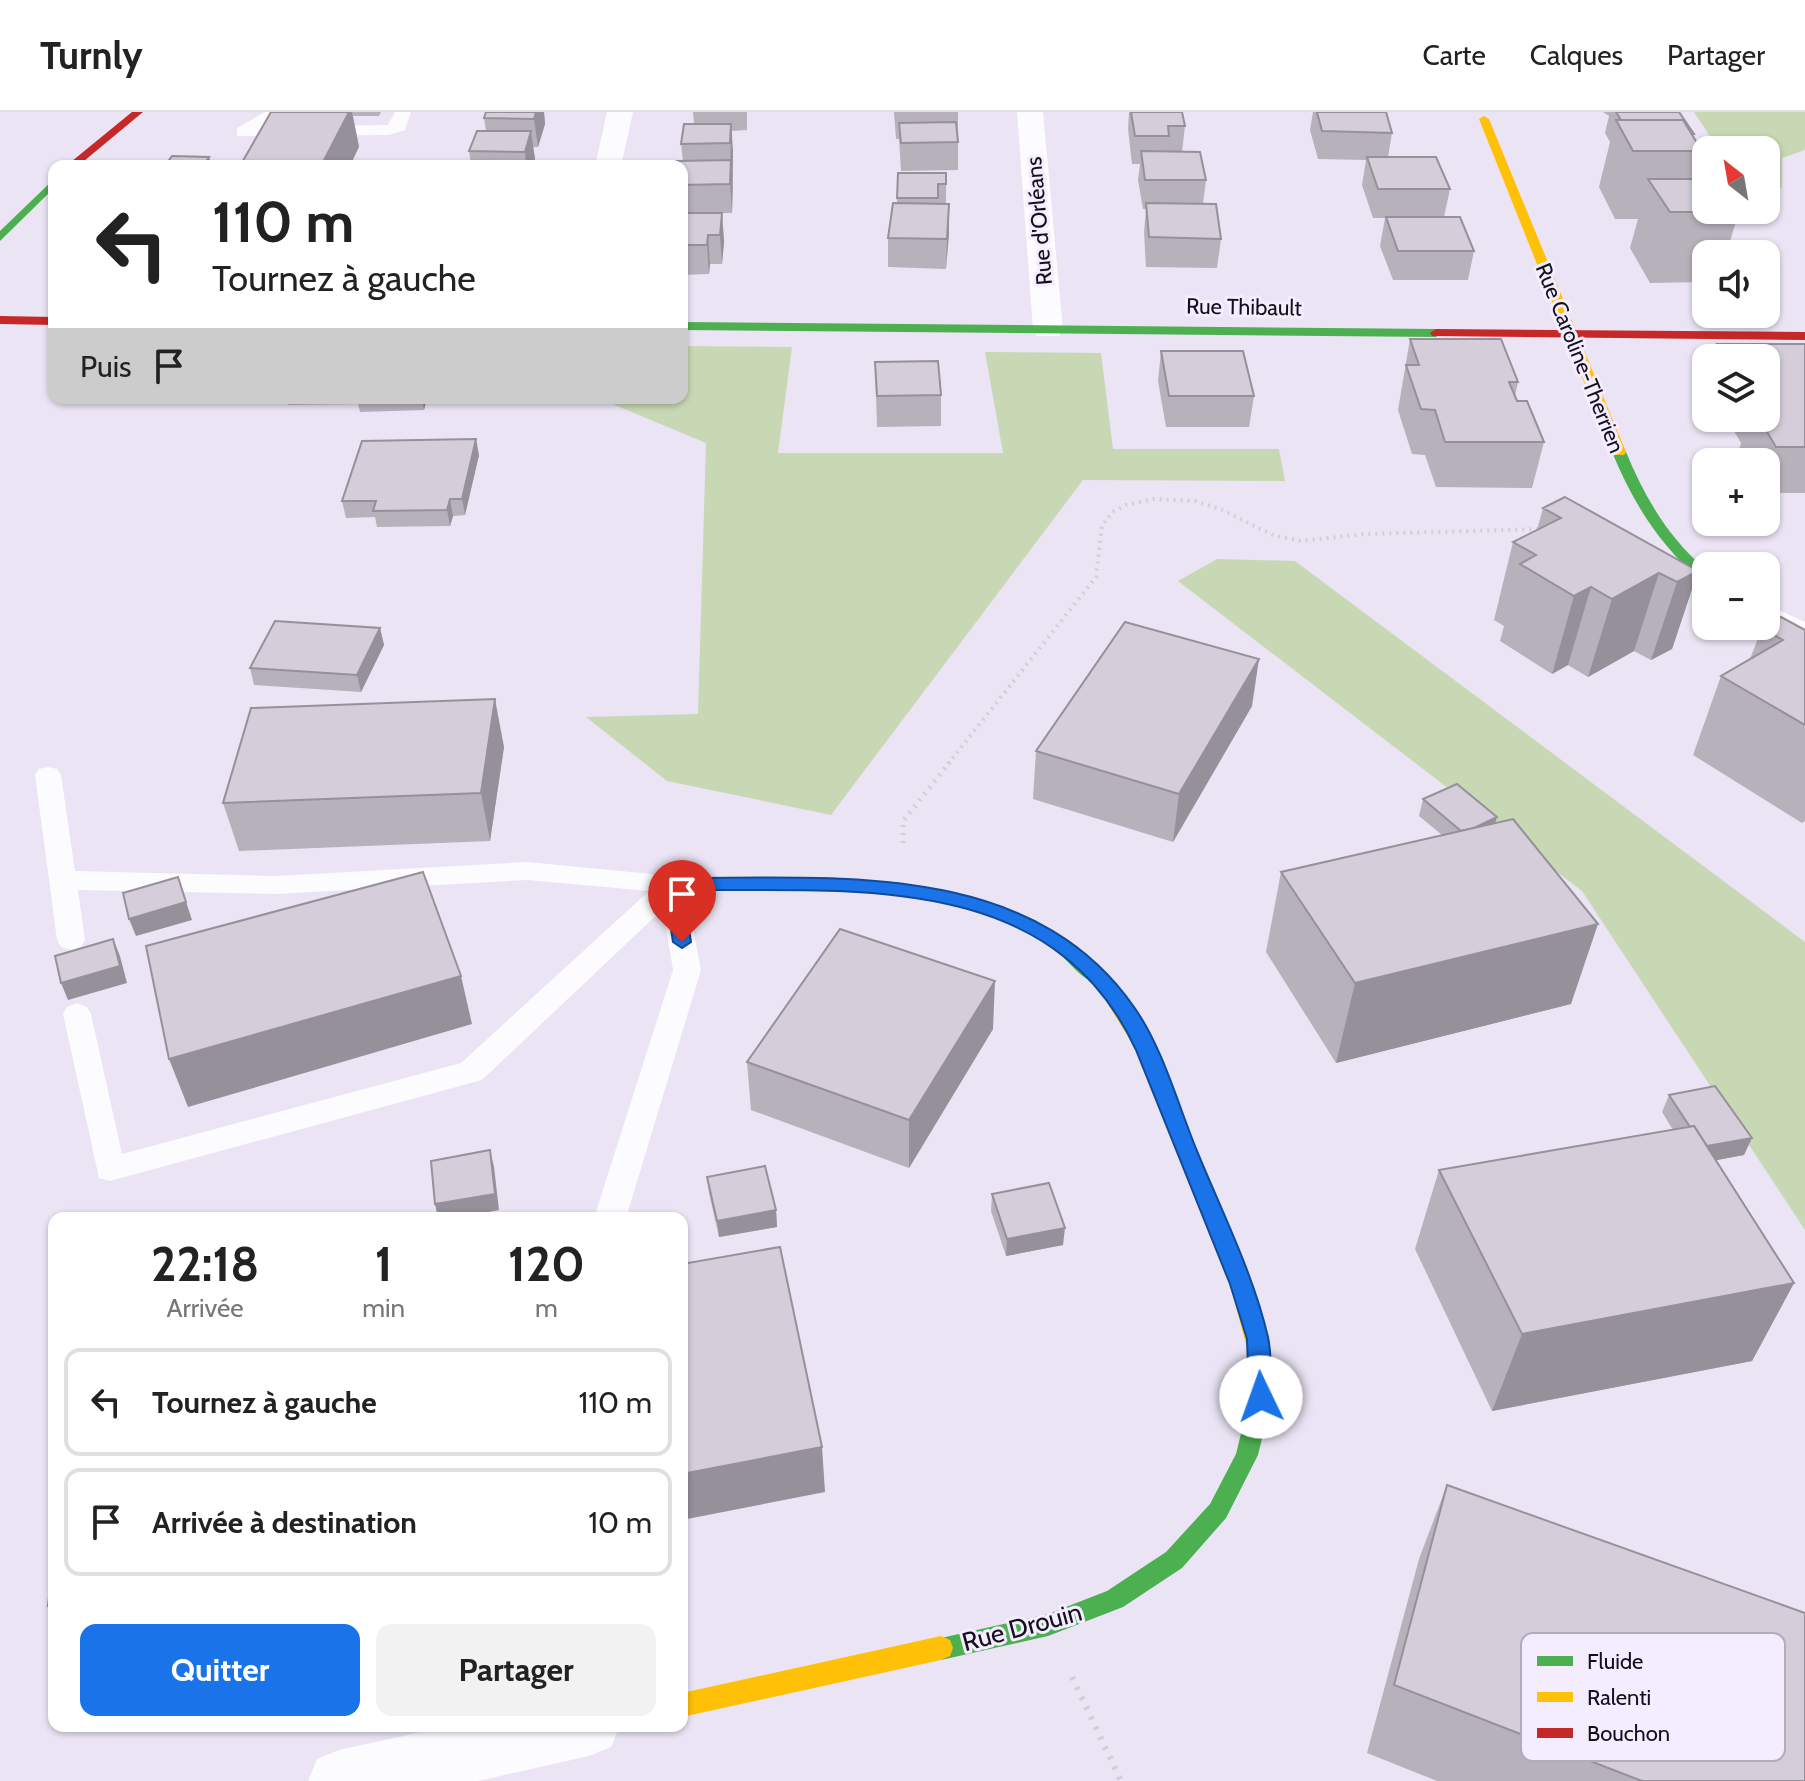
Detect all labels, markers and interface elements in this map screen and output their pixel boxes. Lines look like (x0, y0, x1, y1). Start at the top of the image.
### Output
text: Turnly (40, 32, 143, 79)
text: Carte (1423, 38, 1486, 72)
text: Calques (1530, 38, 1623, 72)
text: Partager (1667, 38, 1765, 72)
north arrow (1692, 136, 1780, 224)
map controls (1692, 136, 1780, 640)
street label: Rue d'Orléans (1020, 156, 1058, 286)
text: 110 m (212, 188, 354, 256)
icon: left (80, 192, 184, 296)
button: sound (1692, 240, 1780, 328)
text: Tournez à gauche (212, 256, 476, 300)
street label: Rue Caroline-Therrien (1530, 259, 1630, 457)
street label: Rue Thibault (1186, 292, 1303, 322)
icon: arrive (147, 344, 191, 388)
button: layers (1692, 344, 1780, 432)
text: Puis (80, 348, 131, 385)
button: + (1692, 448, 1780, 536)
button: − (1692, 552, 1780, 640)
pin (648, 860, 716, 942)
icon: arrive (660, 872, 704, 916)
text: 22:18 (151, 1235, 259, 1293)
text: 1 (375, 1235, 392, 1293)
text: 120 (508, 1235, 585, 1293)
text: Arrivée (166, 1292, 244, 1324)
text: min (362, 1292, 405, 1324)
text: m (535, 1292, 558, 1324)
position arrow (1219, 1355, 1303, 1439)
icon: left (84, 1380, 128, 1424)
text: Tournez à gauche (152, 1384, 377, 1421)
text: 110 m (578, 1384, 652, 1421)
icon: arrive (84, 1500, 128, 1544)
text: Arrivée à destination (152, 1504, 417, 1541)
text: 10 m (588, 1504, 652, 1541)
street label: Rue Drouin (959, 1596, 1085, 1658)
button: Quitter (80, 1624, 360, 1716)
button: Partager (376, 1624, 656, 1716)
legend (1521, 1633, 1785, 1761)
text: Fluide (1587, 1648, 1643, 1675)
text: Ralenti (1587, 1684, 1651, 1711)
text: Bouchon (1587, 1720, 1670, 1747)

